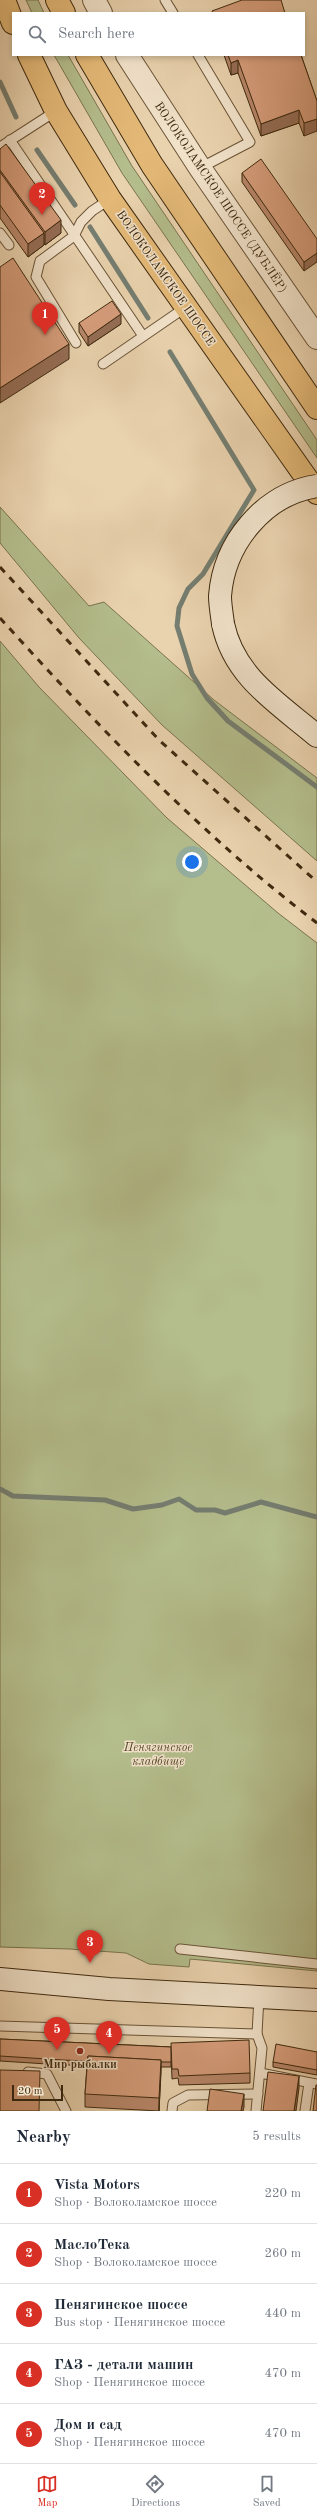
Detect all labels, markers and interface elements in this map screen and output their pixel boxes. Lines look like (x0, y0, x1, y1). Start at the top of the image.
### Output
search box (12, 12, 305, 56)
icon: search (26, 23, 48, 45)
text: Search here (58, 27, 135, 42)
street label: ВОЛОКОЛАМСКОЕ ШОССЕ (ДУБЛЁР) (152, 99, 290, 295)
pin: 2 (29, 182, 55, 215)
street label: ВОЛОКОЛАМСКОЕ ШОССЕ (114, 207, 218, 349)
pin: 1 (32, 302, 58, 335)
your location (182, 852, 202, 872)
park label: Пенягинское кладбище (123, 1742, 192, 1768)
pin: 3 (77, 1930, 103, 1963)
pin: 5 (44, 2017, 70, 2050)
pin: 4 (96, 2021, 122, 2054)
marker: Мир рыбалки (75, 2046, 85, 2056)
place label: Мир рыбалки (43, 2059, 117, 2071)
scale bar (12, 2083, 63, 2102)
text: 20 m (18, 2086, 43, 2097)
text: Nearby (16, 2129, 71, 2146)
text: 5 results (252, 2130, 301, 2143)
text: Vista Motors (54, 2178, 140, 2193)
text: 1 (25, 2187, 33, 2200)
text: 220 m (264, 2187, 301, 2200)
text: Shop · Волоколамское шоссе (54, 2196, 217, 2209)
text: МаслоТека (54, 2238, 130, 2253)
text: 2 (25, 2247, 33, 2260)
text: 260 m (264, 2247, 301, 2260)
text: Shop · Волоколамское шоссе (54, 2256, 217, 2269)
text: Пенягинское шоссе (54, 2298, 188, 2313)
text: 3 (25, 2307, 33, 2320)
text: 440 m (264, 2307, 301, 2320)
text: Bus stop · Пенягинское шоссе (54, 2316, 225, 2329)
text: ГАЗ - детали машин (54, 2358, 194, 2373)
text: 4 (25, 2367, 33, 2380)
text: 470 m (264, 2367, 301, 2380)
text: Shop · Пенягинское шоссе (54, 2376, 205, 2389)
text: Дом и сад (54, 2418, 122, 2433)
text: 5 (25, 2427, 33, 2440)
text: 470 m (264, 2427, 301, 2440)
text: Shop · Пенягинское шоссе (54, 2436, 205, 2449)
tab: Map (36, 2473, 58, 2511)
tab: Directions (131, 2473, 180, 2511)
tab: Saved (253, 2473, 281, 2511)

